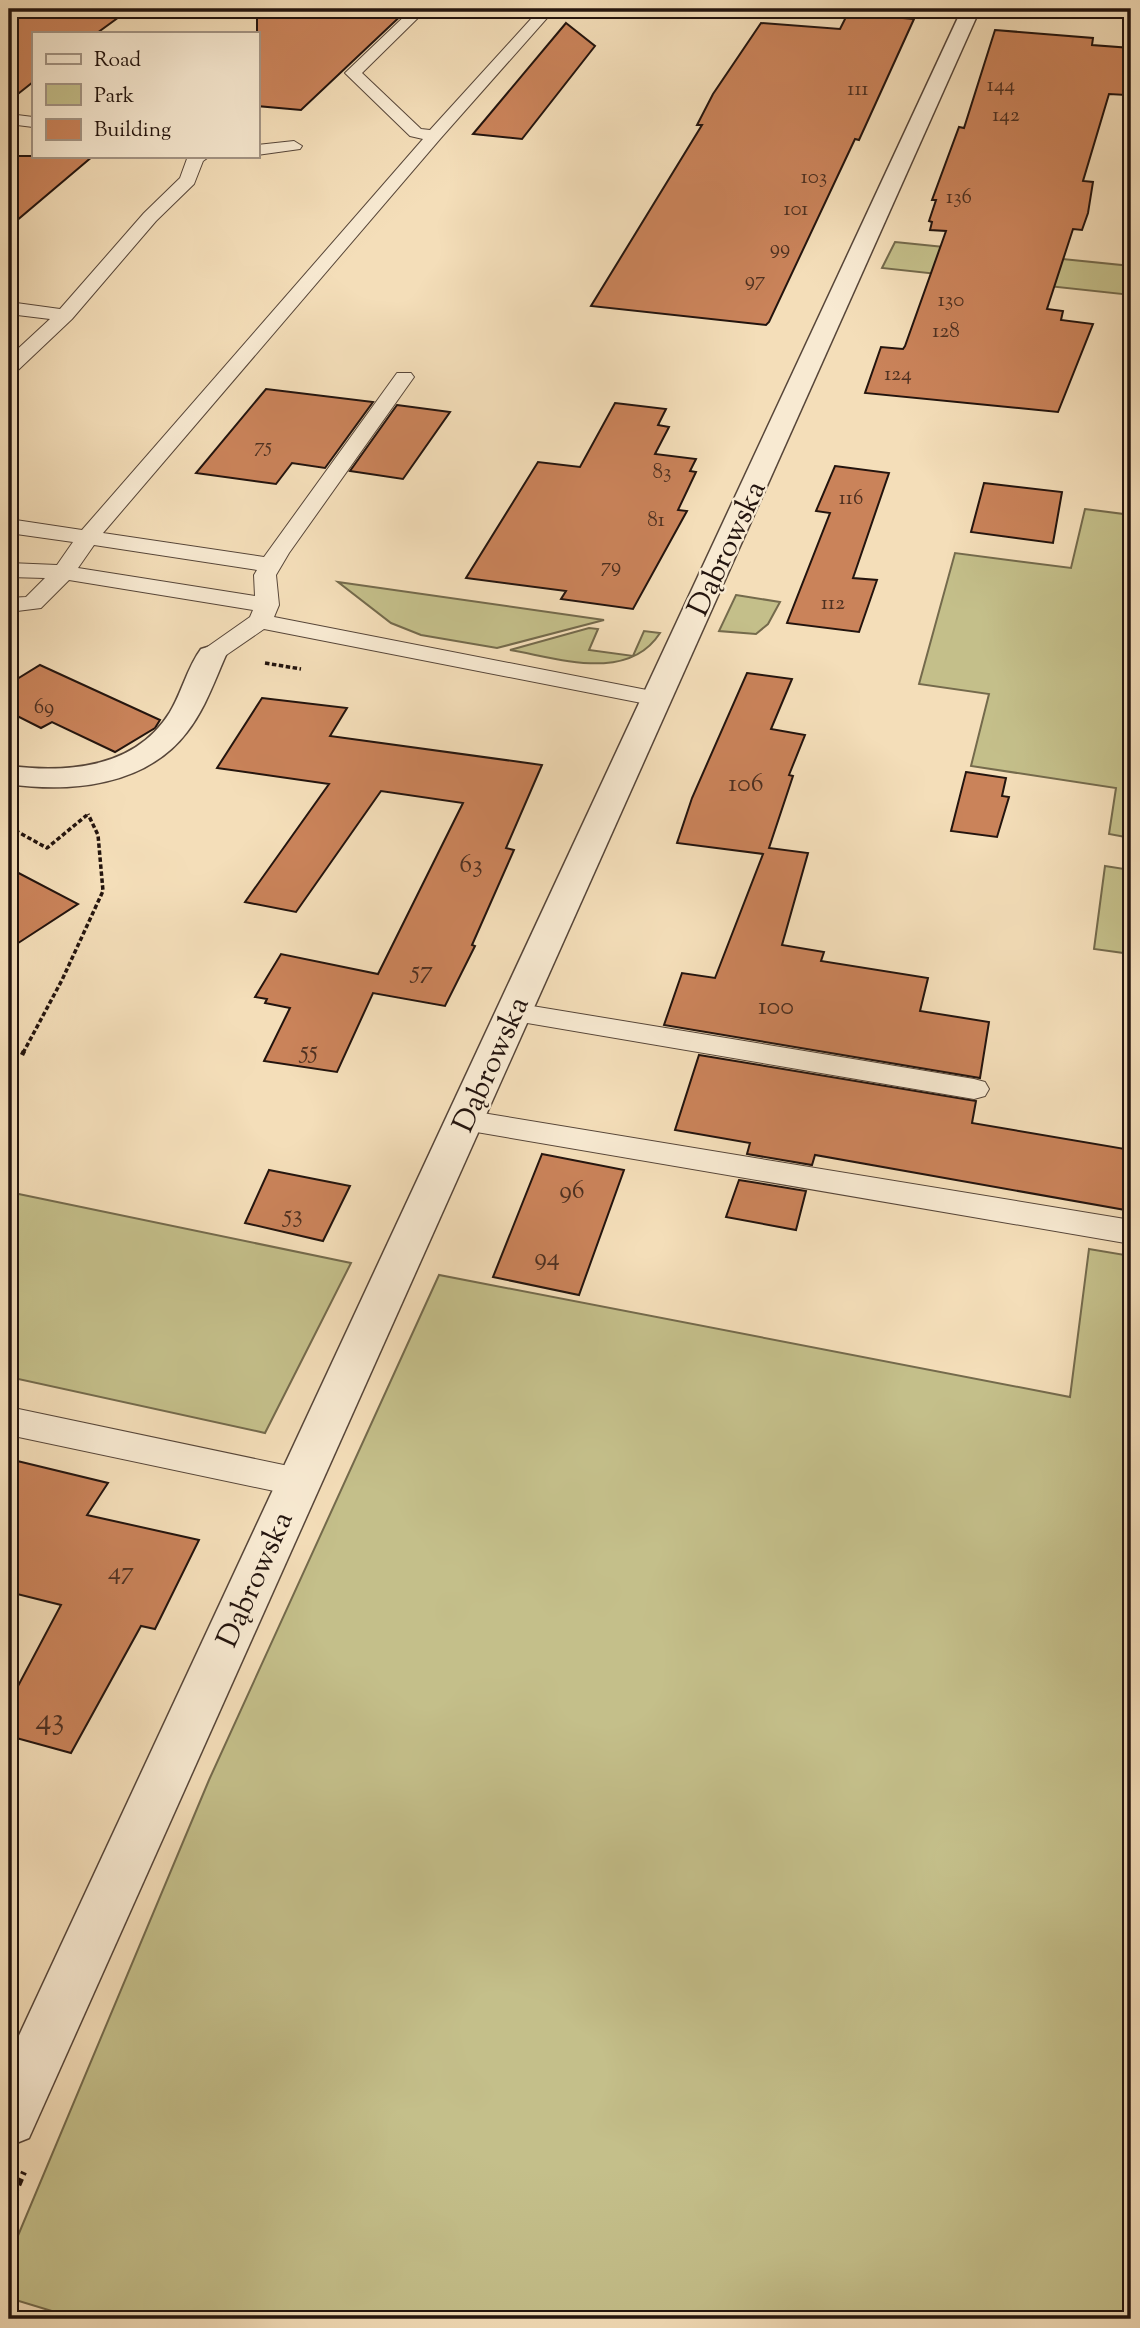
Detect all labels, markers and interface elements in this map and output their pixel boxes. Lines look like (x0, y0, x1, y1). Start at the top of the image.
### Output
legend (32, 32, 259, 158)
text: Road (94, 46, 141, 76)
house number: 144 (987, 71, 1015, 101)
house number: 111 (847, 75, 869, 105)
text: Park (94, 82, 135, 112)
house number: 142 (992, 101, 1020, 131)
text: Building (94, 116, 171, 146)
house number: 103 (801, 163, 827, 193)
house number: 136 (946, 183, 972, 213)
house number: 101 (784, 195, 808, 225)
house number: 99 (770, 234, 790, 264)
house number: 97 (745, 266, 766, 296)
house number: 130 (938, 286, 964, 316)
house number: 128 (932, 317, 960, 347)
house number: 124 (884, 360, 912, 390)
house number: 75 (254, 432, 272, 462)
house number: 83 (653, 458, 671, 488)
street label: Dąbrowska (678, 474, 778, 624)
house number: 116 (839, 484, 863, 514)
house number: 81 (647, 506, 665, 536)
house number: 79 (601, 552, 621, 582)
house number: 112 (821, 589, 845, 619)
house number: 69 (34, 693, 54, 723)
house number: 106 (728, 766, 764, 803)
house number: 63 (459, 847, 483, 884)
house number: 57 (409, 953, 433, 990)
house number: 100 (758, 989, 794, 1026)
street label: Dąbrowska (443, 990, 541, 1140)
house number: 55 (298, 1033, 318, 1070)
house number: 96 (559, 1173, 585, 1210)
house number: 53 (281, 1197, 303, 1234)
house number: 94 (534, 1240, 560, 1277)
street label: Dąbrowska (207, 1505, 305, 1655)
house number: 47 (108, 1554, 134, 1591)
house number: 43 (35, 1698, 65, 1744)

